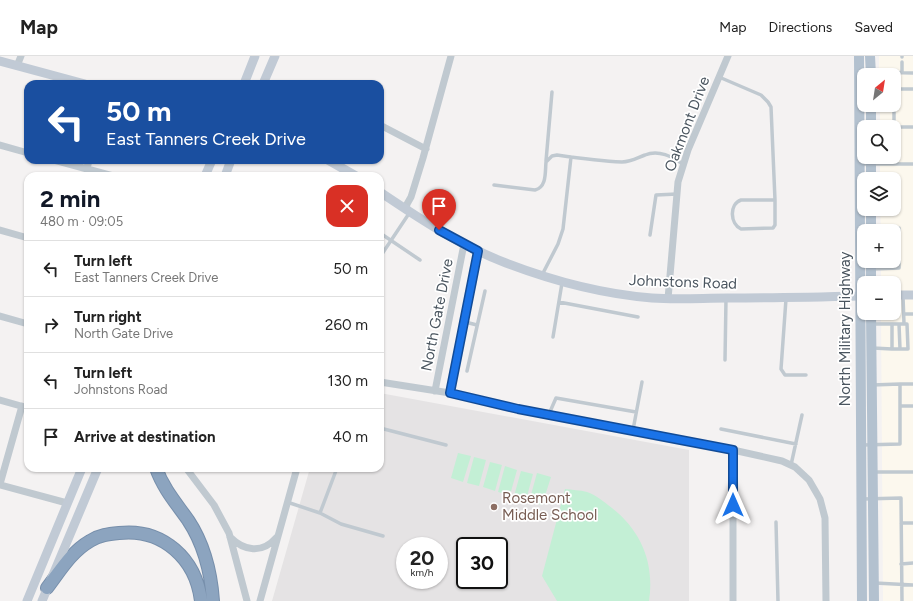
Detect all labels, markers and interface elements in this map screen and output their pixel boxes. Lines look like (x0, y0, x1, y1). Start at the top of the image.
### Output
text: Map (20, 16, 58, 39)
text: Map (719, 19, 747, 36)
text: Directions (769, 19, 832, 36)
text: Saved (854, 19, 893, 36)
north arrow (857, 68, 901, 112)
map controls (857, 68, 901, 320)
street label: Oakmont Drive (661, 74, 713, 174)
text: 50 m (106, 94, 172, 128)
icon: left (40, 96, 92, 148)
button: search (857, 120, 901, 164)
text: East Tanners Creek Drive (106, 128, 306, 150)
button: layers (857, 172, 901, 216)
text: 2 min (40, 184, 100, 213)
button: close (326, 185, 368, 227)
pin (422, 189, 456, 230)
icon: arrive (428, 195, 450, 217)
text: 480 m · 09:05 (40, 214, 123, 229)
button: + (857, 224, 901, 268)
street label: North Military Highway (836, 251, 854, 406)
text: Turn left (74, 252, 132, 270)
street label: North Gate Drive (417, 257, 457, 373)
icon: left (40, 258, 62, 280)
text: 50 m (333, 260, 368, 278)
text: East Tanners Creek Drive (74, 270, 218, 285)
street label: Johnstons Road (629, 271, 737, 293)
button: − (857, 276, 901, 320)
text: Turn right (74, 308, 142, 326)
icon: right (40, 314, 62, 336)
text: 260 m (325, 316, 368, 334)
text: North Gate Drive (74, 326, 173, 341)
text: Turn left (74, 364, 132, 382)
icon: left (40, 370, 62, 392)
text: 130 m (328, 372, 368, 390)
text: Johnstons Road (74, 382, 168, 397)
icon: arrive (40, 426, 62, 448)
text: Arrive at destination (74, 428, 215, 446)
text: 40 m (333, 428, 368, 446)
position arrow (712, 484, 754, 526)
place label: Rosemont Middle School (502, 489, 597, 524)
marker: Rosemont Middle School (489, 502, 499, 512)
speed limit sign: 30 (456, 537, 508, 589)
text: 20 (410, 546, 434, 570)
text: km/h (411, 566, 433, 579)

